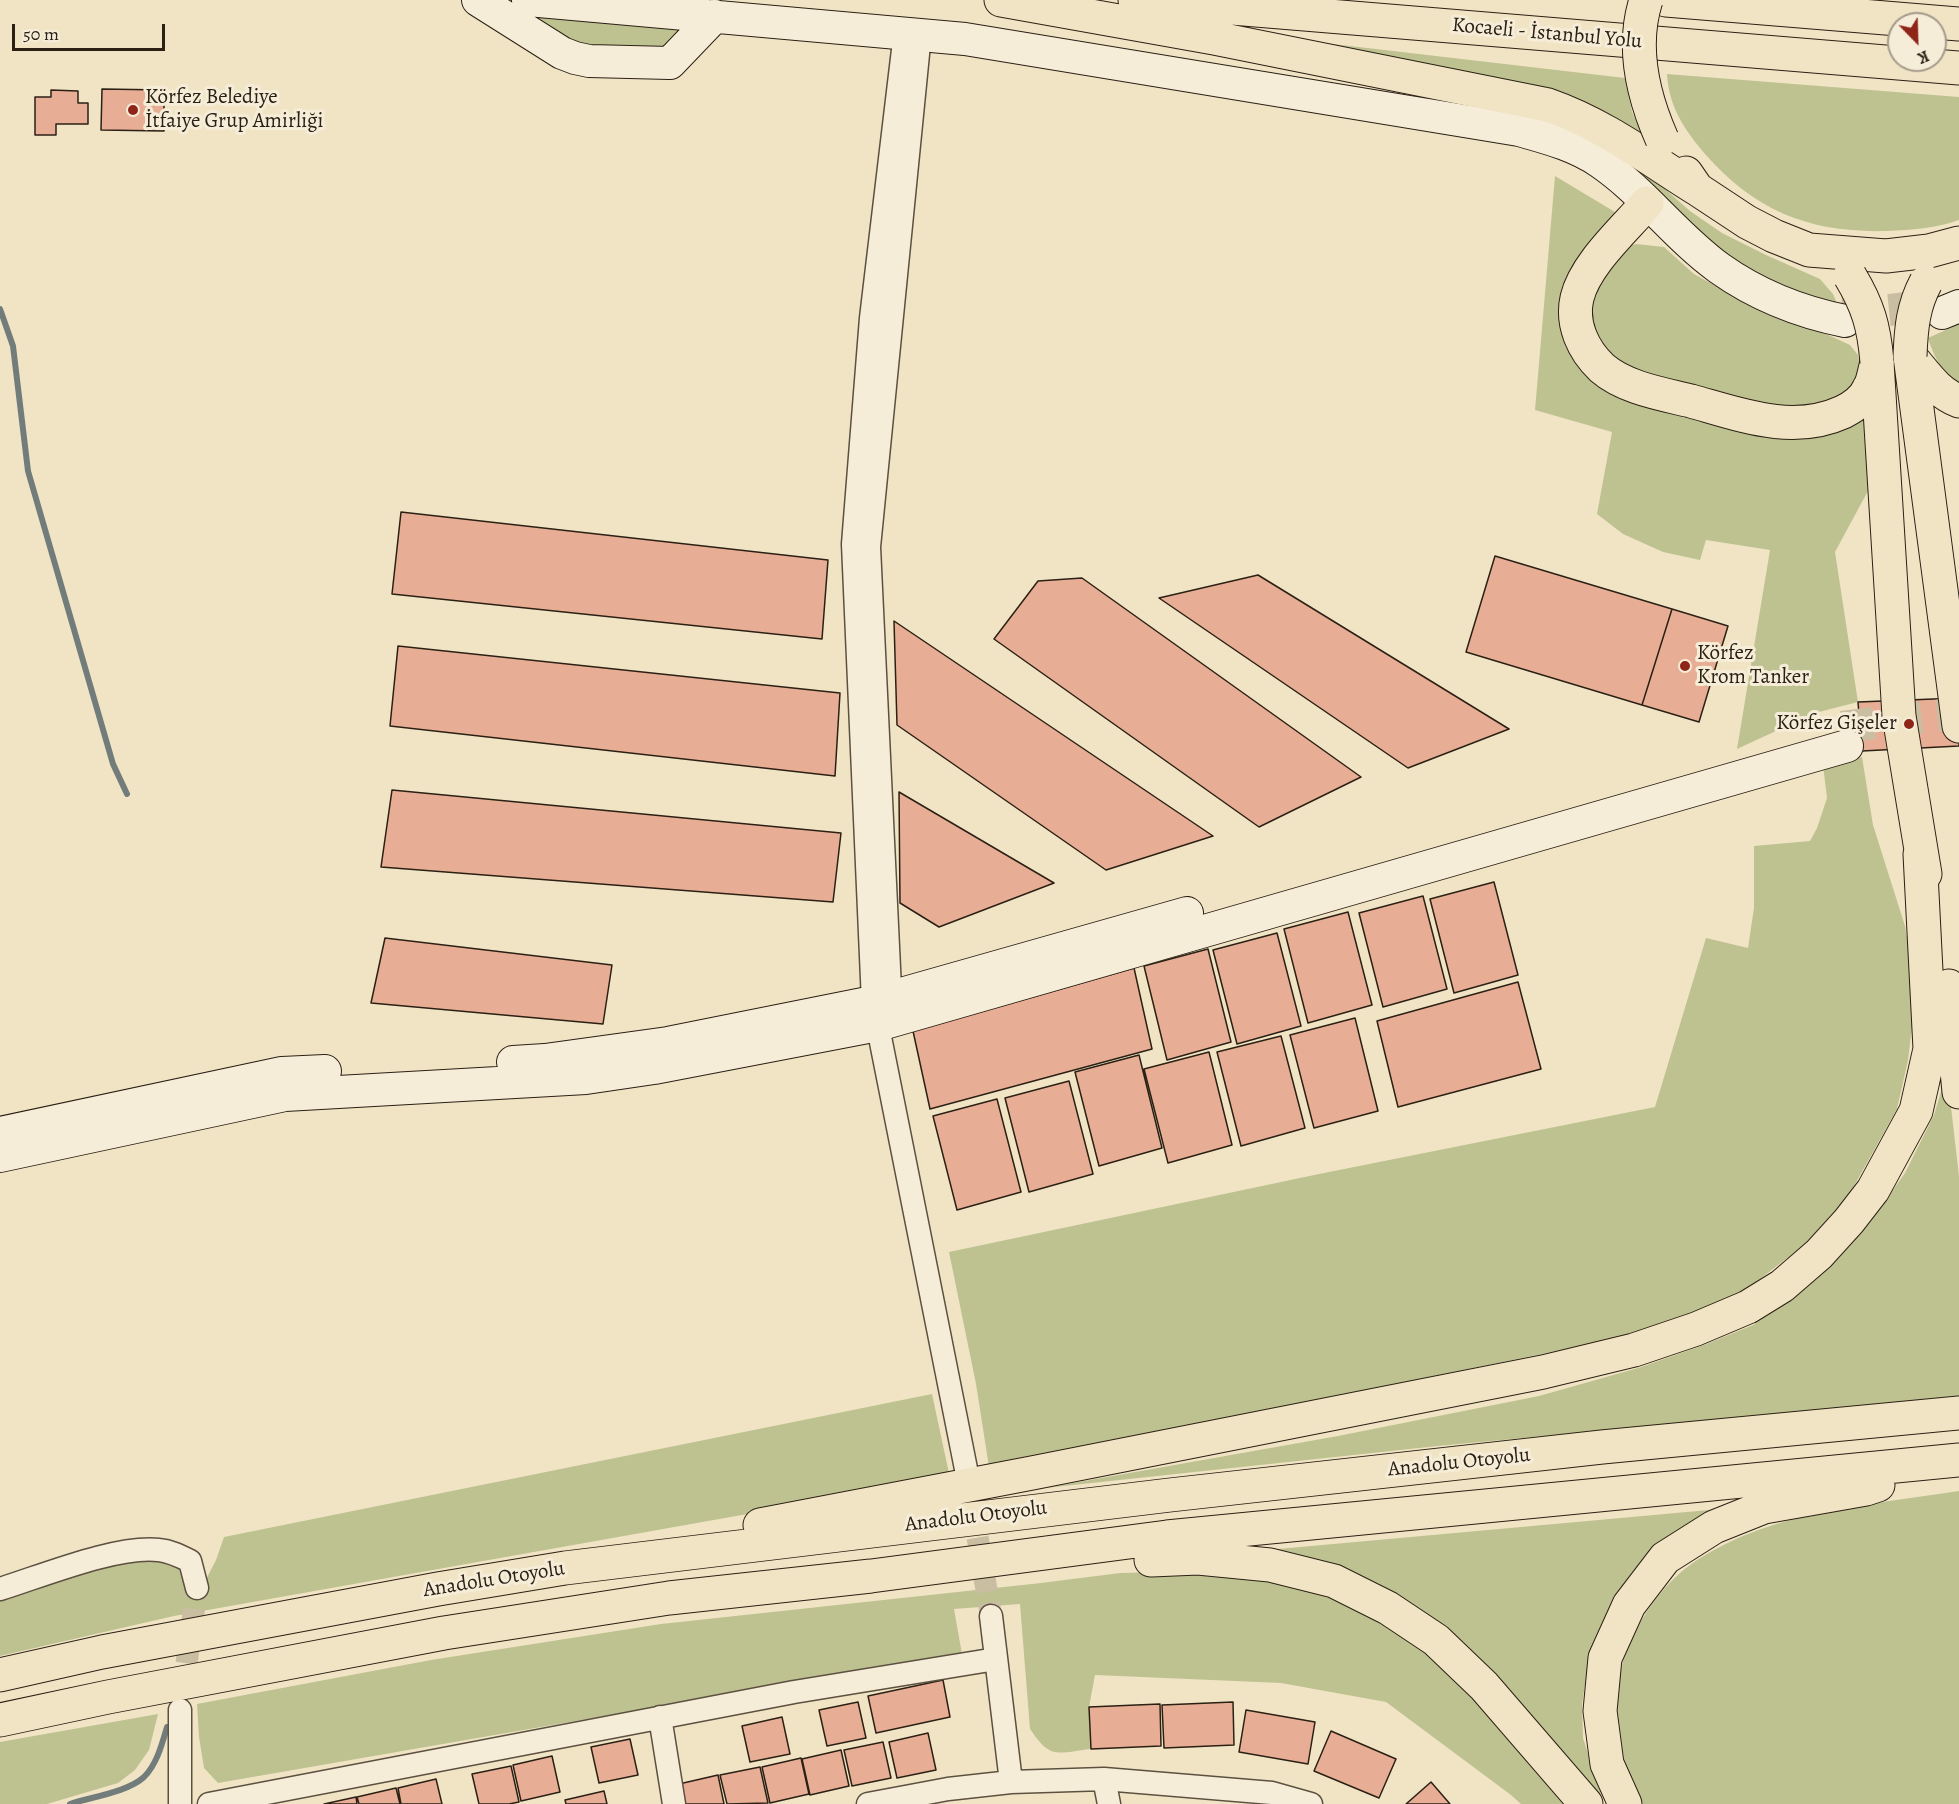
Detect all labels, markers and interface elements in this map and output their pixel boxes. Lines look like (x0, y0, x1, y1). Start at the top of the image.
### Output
scale bar (15, 12, 168, 50)
north arrow (1887, 12, 1947, 72)
street label: Kocaeli - İstanbul Yolu (1451, 13, 1643, 55)
text: 50 m (23, 22, 59, 46)
text: K (1914, 45, 1932, 69)
place label: Körfez Belediye İtfaiye Grup Amirliği (145, 85, 324, 135)
marker: Körfez Belediye İtfaiye Grup Amirliği (126, 103, 140, 117)
place label: Körfez Krom Tanker (1697, 641, 1809, 691)
marker: Körfez Krom Tanker (1678, 659, 1692, 673)
place label: Körfez Gişeler (1776, 711, 1897, 737)
marker: Körfez Gişeler (1902, 717, 1916, 731)
street label: Anadolu Otoyolu (1387, 1443, 1531, 1483)
street label: Anadolu Otoyolu (903, 1496, 1049, 1538)
street label: Anadolu Otoyolu (421, 1556, 567, 1604)

